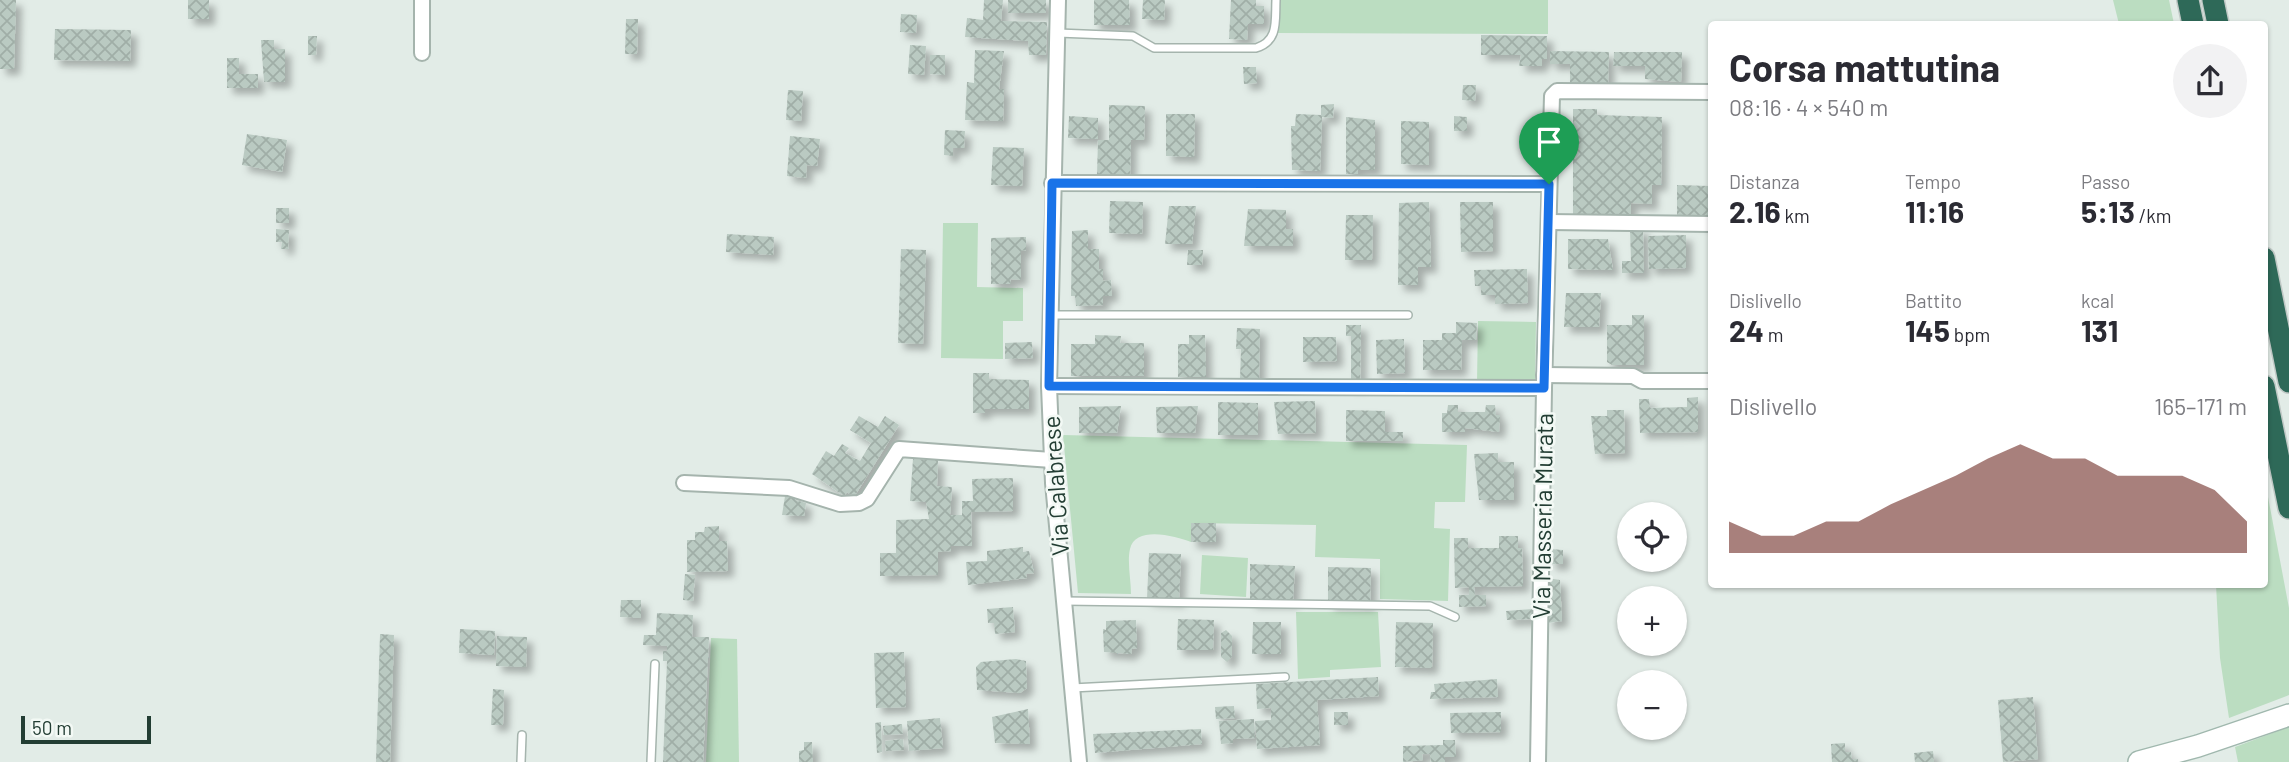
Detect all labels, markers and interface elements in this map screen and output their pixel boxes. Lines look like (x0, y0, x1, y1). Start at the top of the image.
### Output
text: Corsa mattutina (1729, 44, 2000, 90)
button: share (2173, 44, 2247, 118)
text: 08:16 · 4 × 540 m (1729, 93, 1888, 121)
pin (1519, 112, 1579, 184)
icon: arrive (1530, 123, 1568, 161)
text: Distanza (1729, 170, 1800, 193)
text: Tempo (1905, 170, 1961, 193)
text: Passo (2081, 170, 2130, 193)
text: 2.16 (1729, 193, 1781, 229)
text: 11:16 (1905, 193, 1964, 229)
text: 5:13 (2081, 193, 2135, 229)
text: km (1781, 204, 1810, 227)
text: /km (2135, 204, 2172, 227)
text: Dislivello (1729, 289, 1802, 312)
text: Battito (1905, 289, 1962, 312)
text: kcal (2081, 289, 2114, 312)
text: 24 (1729, 312, 1764, 348)
text: 145 (1905, 312, 1950, 348)
text: 131 (2081, 312, 2118, 348)
text: m (1764, 323, 1783, 346)
text: bpm (1950, 323, 1990, 346)
text: Dislivello (1729, 392, 1817, 420)
text: 165–171 m (2154, 392, 2247, 420)
street label: Via Masseria Murata (1526, 413, 1558, 619)
street label: Via Calabrese (1036, 415, 1074, 557)
map controls (1617, 502, 1687, 740)
button: locate (1617, 502, 1687, 572)
button: + (1617, 586, 1687, 656)
button: − (1617, 670, 1687, 740)
scale bar (21, 713, 150, 745)
text: 50 m (32, 716, 72, 739)

